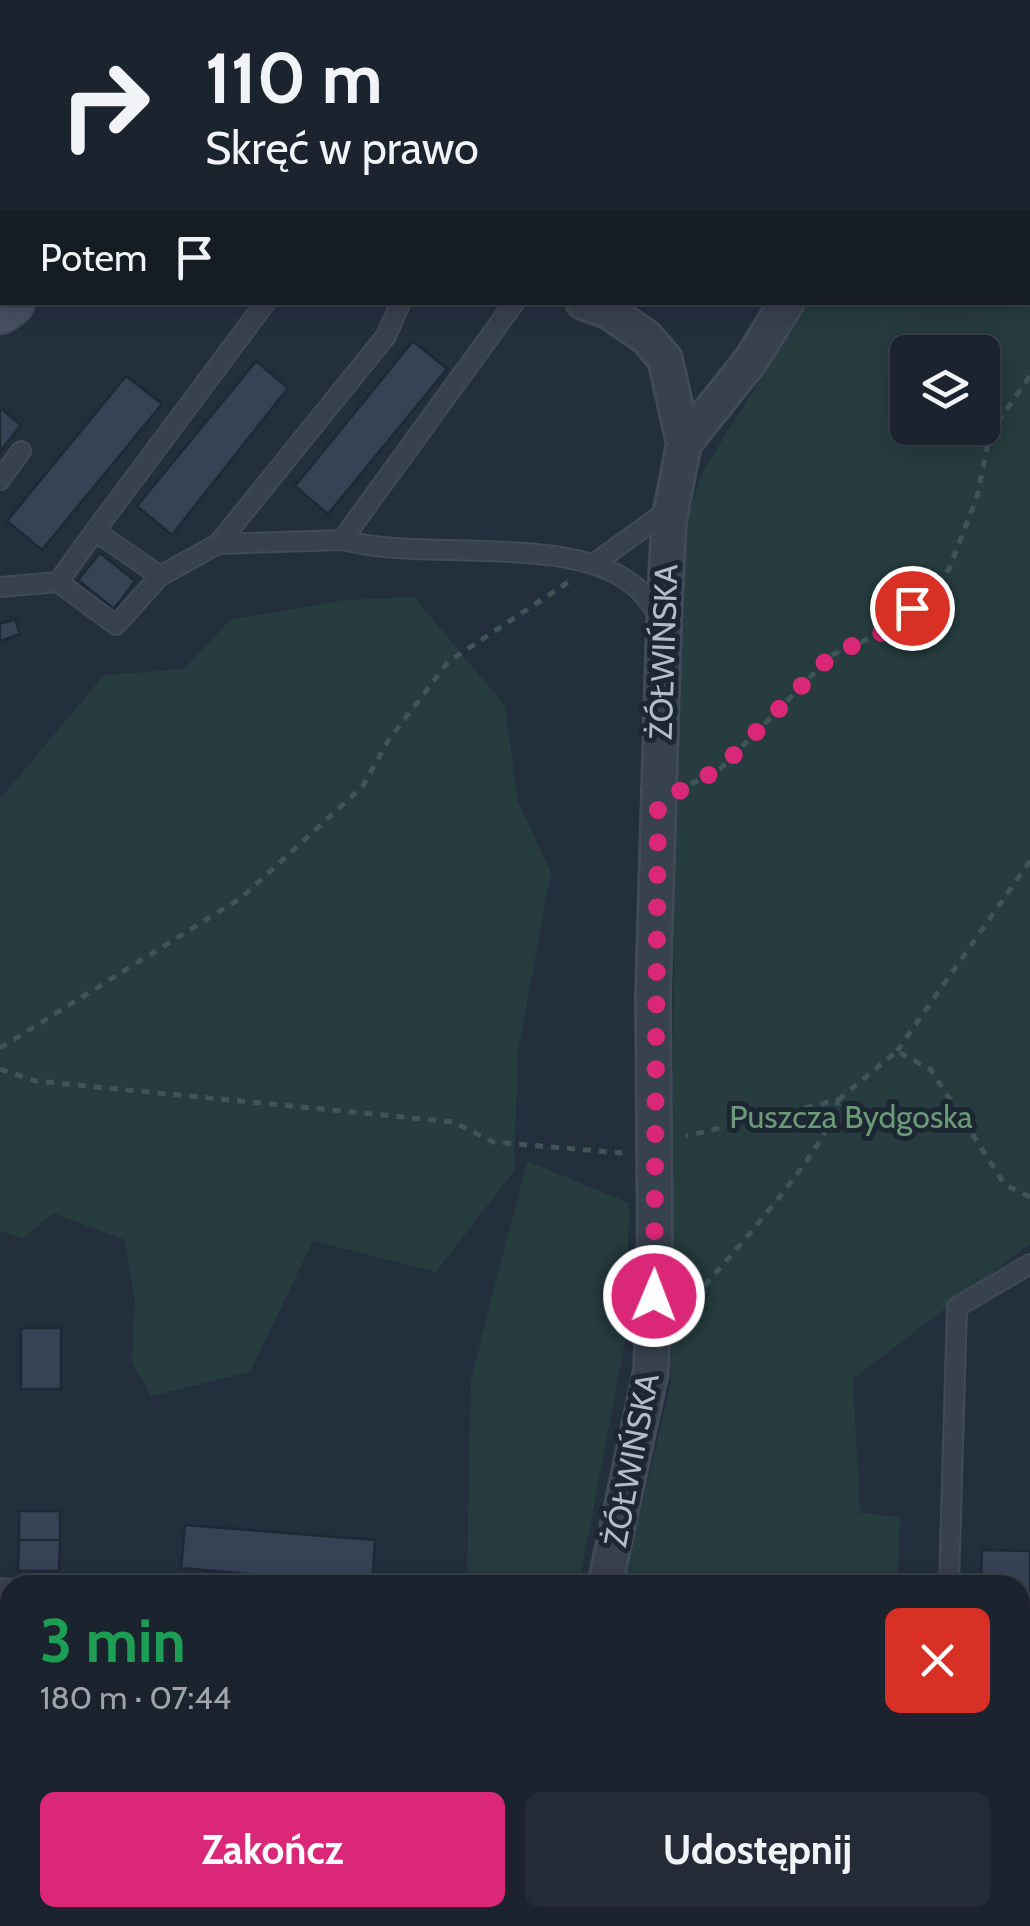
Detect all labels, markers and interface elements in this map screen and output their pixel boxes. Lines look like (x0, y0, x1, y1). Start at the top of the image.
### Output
text: 110 m (205, 35, 383, 121)
icon: right (40, 40, 170, 170)
text: Skręć w prawo (205, 121, 479, 175)
icon: arrive (167, 230, 222, 285)
text: Potem (40, 234, 147, 281)
map controls (890, 335, 1000, 445)
button: layers (890, 335, 1000, 445)
street label: ŻÓŁWIŃSKA (640, 563, 686, 740)
pin (870, 566, 955, 651)
icon: arrive (885, 581, 940, 636)
park label: Puszcza Bydgoska (729, 1097, 973, 1136)
position arrow (602, 1244, 706, 1348)
street label: ŻÓŁWIŃSKA (595, 1370, 667, 1550)
text: 3 min (40, 1604, 186, 1677)
button: close (885, 1608, 990, 1713)
text: 180 m · 07:44 (40, 1678, 231, 1717)
button: Zakończ (40, 1792, 505, 1907)
button: Udostępnij (525, 1792, 990, 1907)

